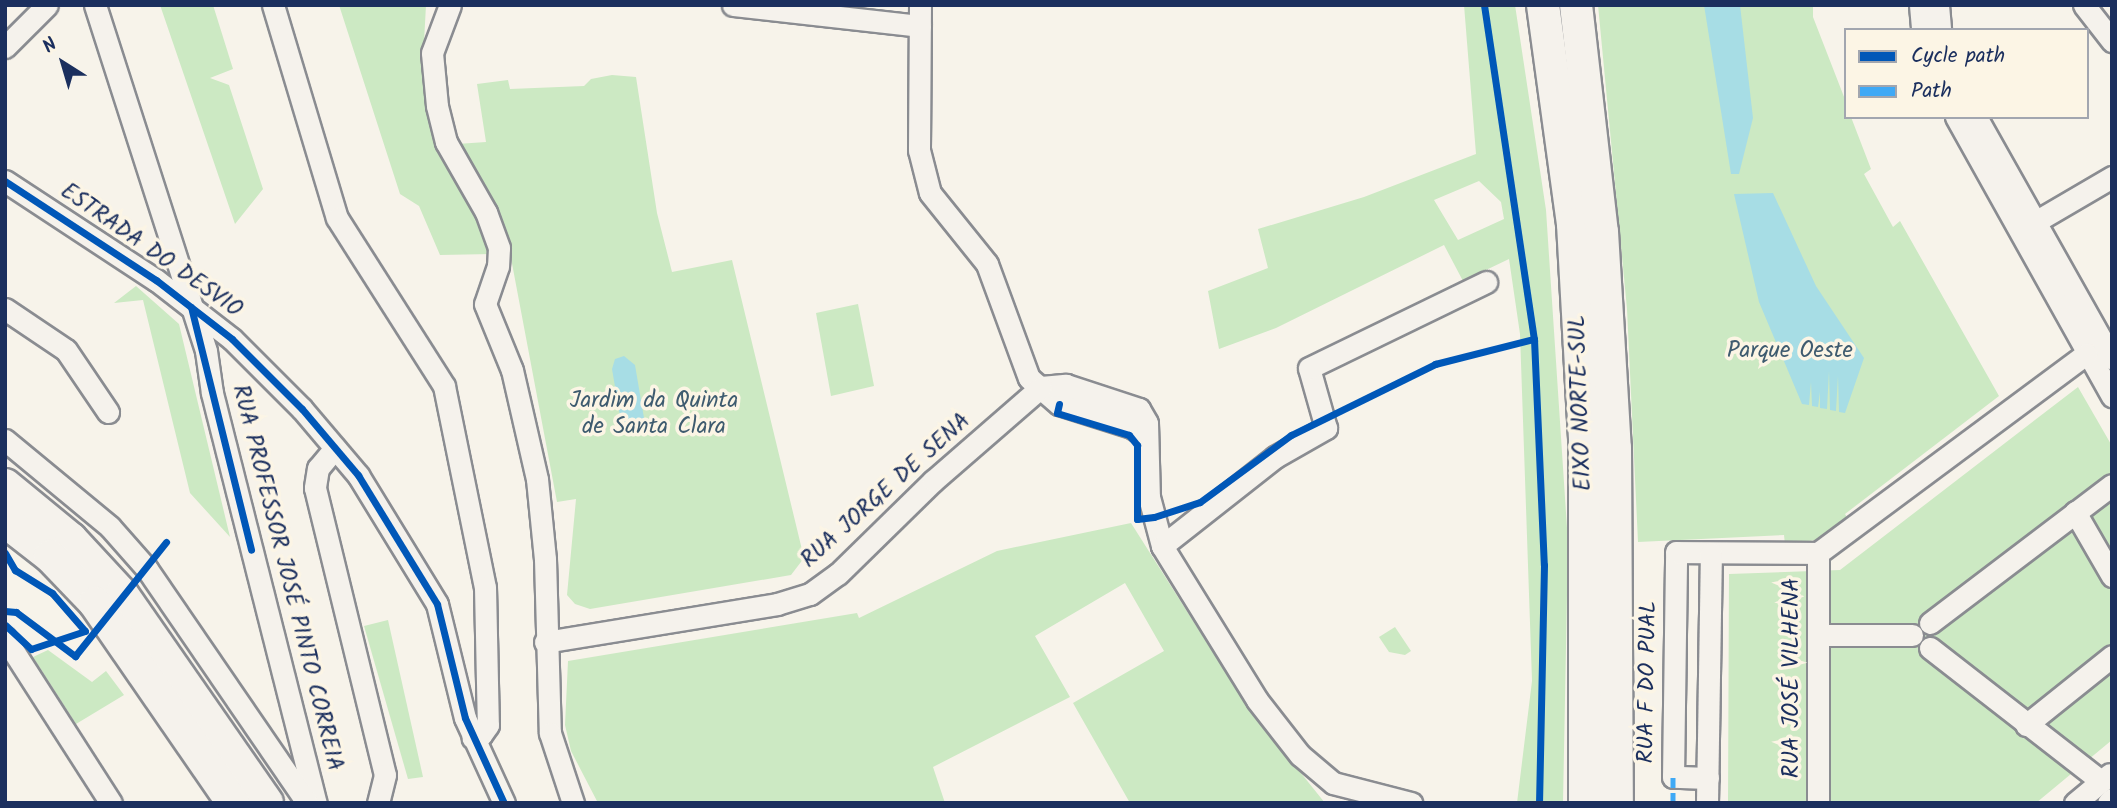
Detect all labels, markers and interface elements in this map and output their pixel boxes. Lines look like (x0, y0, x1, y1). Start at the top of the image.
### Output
north arrow (28, 28, 98, 98)
legend (1844, 28, 2089, 119)
text: N (37, 31, 64, 62)
text: Cycle path (1911, 40, 2005, 73)
text: Path (1911, 75, 1952, 108)
street label: ESTRADA DO DESVIO (55, 178, 247, 324)
street label: EIXO NORTE-SUL (1564, 314, 1598, 492)
park label: Parque Oeste (1727, 337, 1853, 365)
street label: RUA PROFESSOR JOSÉ PINTO CORREIA (226, 382, 348, 774)
park label: Jardim da Quinta de Santa Clara (570, 387, 738, 441)
street label: RUA JORGE DE SENA (796, 408, 976, 574)
street label: RUA JOSÉ VILHENA (1778, 578, 1806, 778)
street label: RUA F DO PUAL (1633, 600, 1663, 764)

